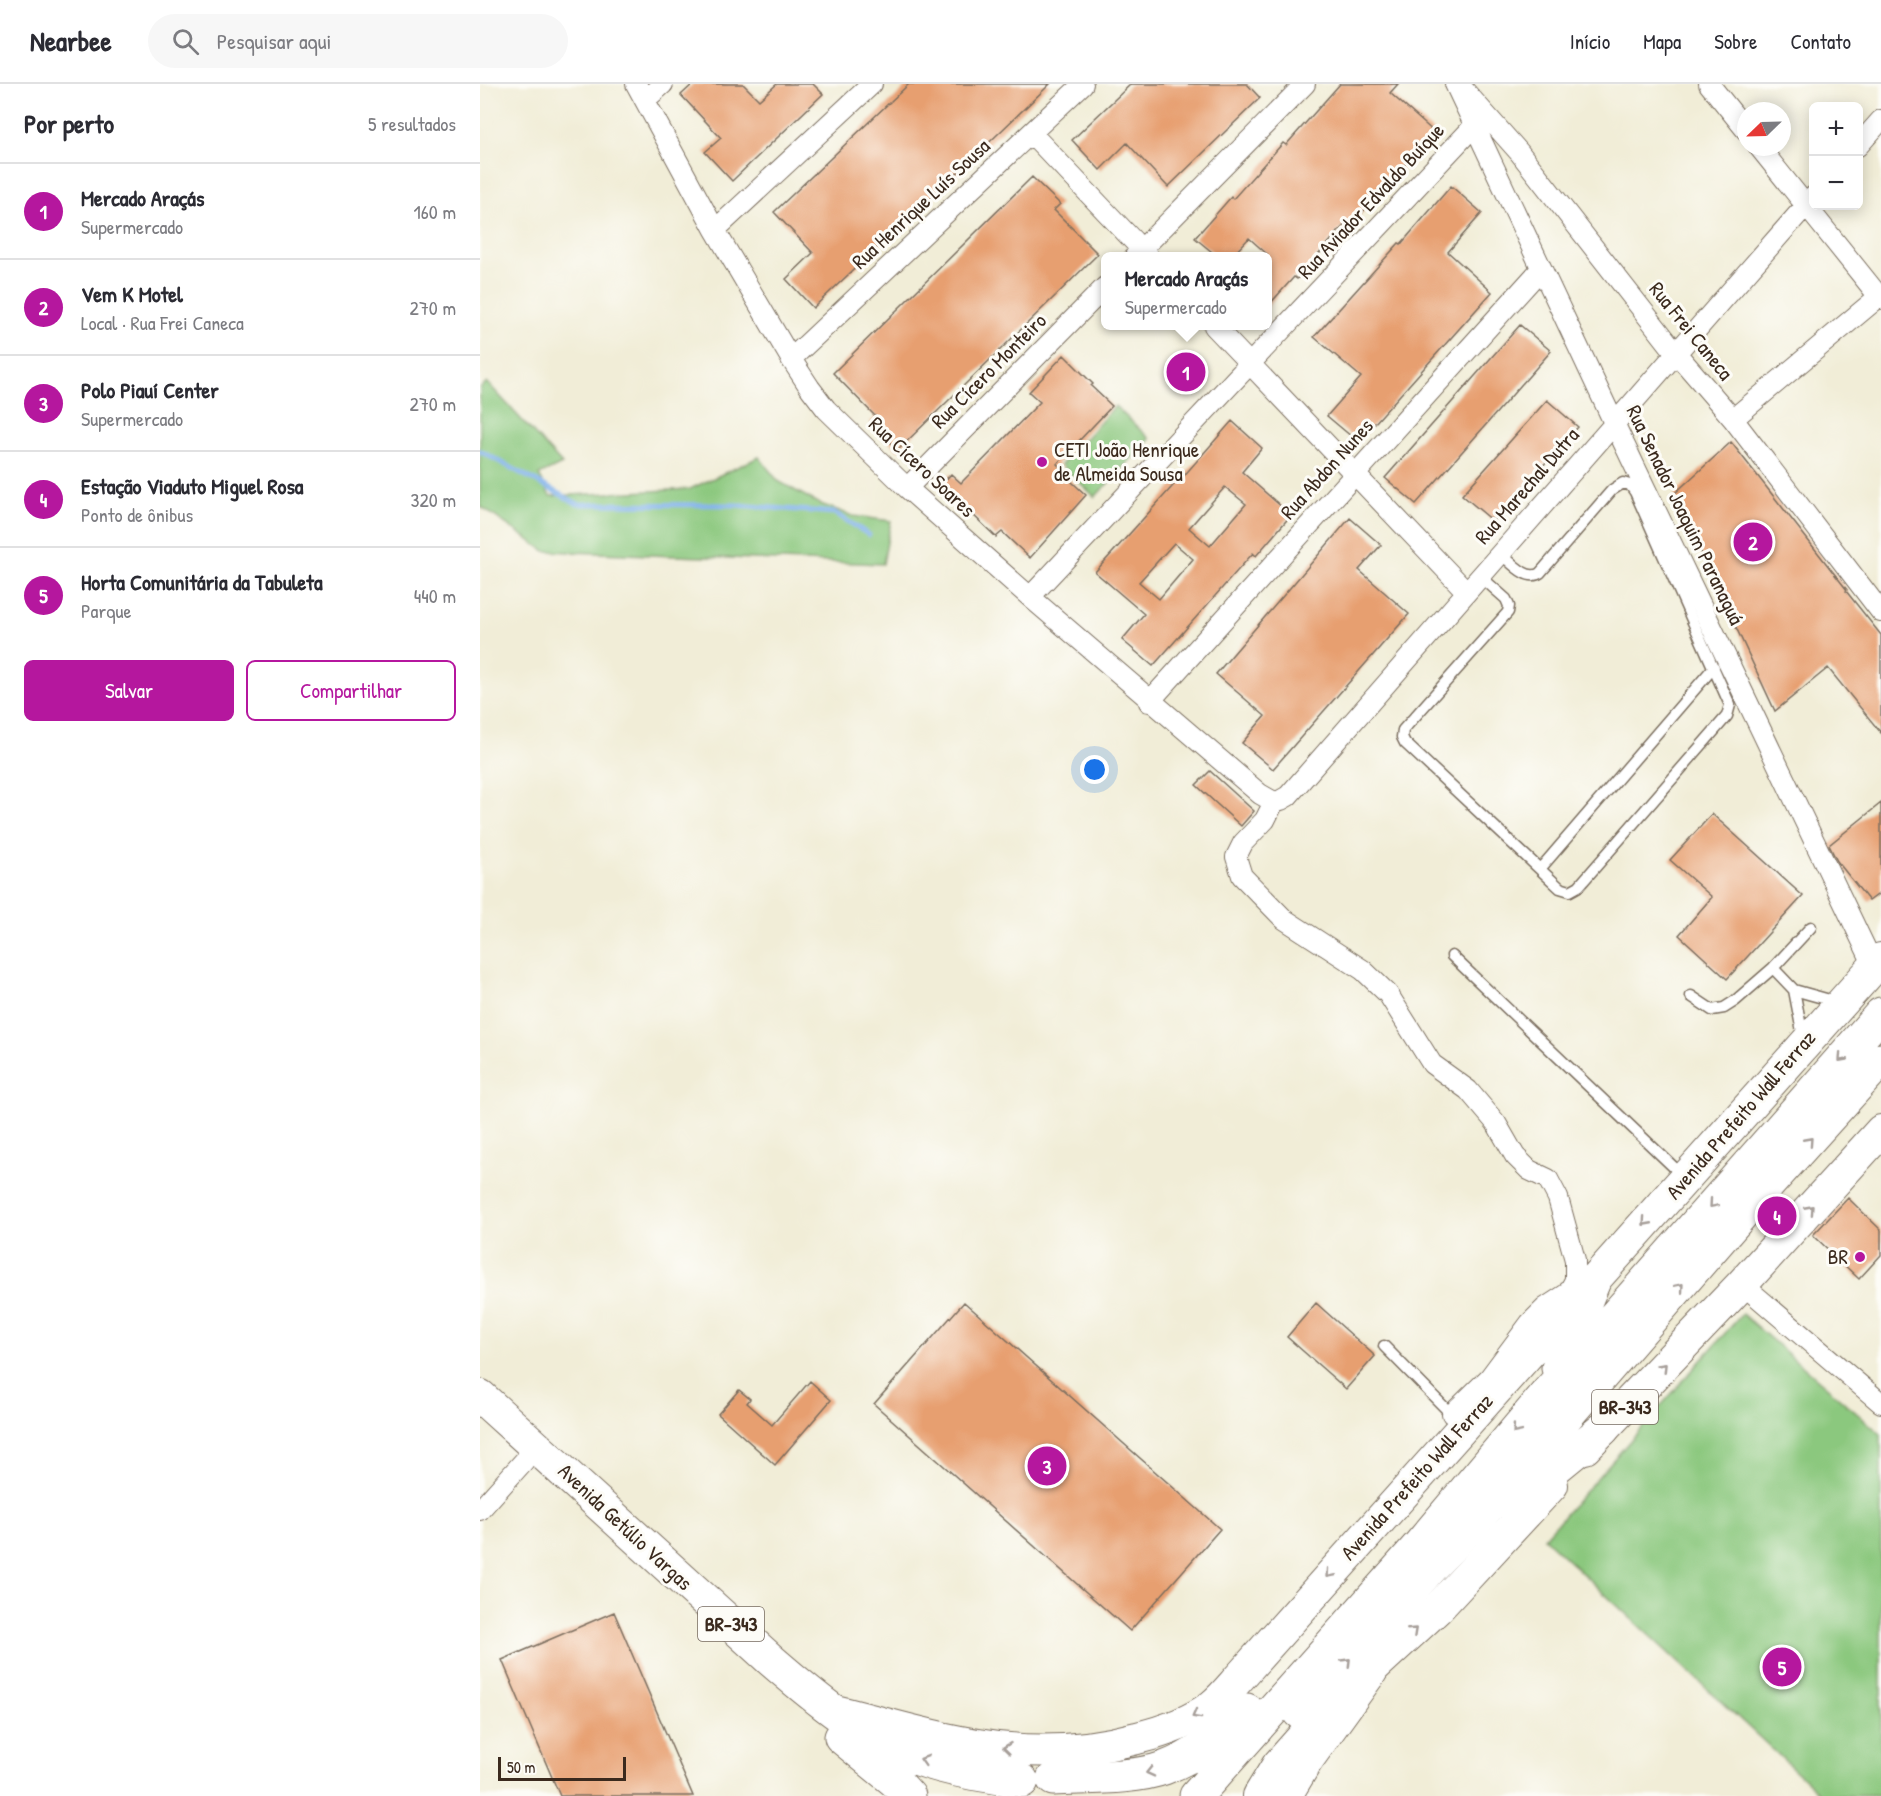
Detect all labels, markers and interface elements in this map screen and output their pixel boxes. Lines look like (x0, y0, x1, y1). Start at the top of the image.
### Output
search box (148, 14, 568, 68)
text: Nearbee (30, 22, 112, 60)
icon: search (169, 25, 202, 58)
text: Pesquisar aqui (217, 26, 332, 56)
text: Início (1570, 27, 1610, 56)
text: Mapa (1643, 27, 1681, 56)
text: Sobre (1714, 27, 1757, 56)
text: Contato (1790, 27, 1851, 56)
north arrow (1737, 102, 1791, 156)
map controls (1809, 102, 1863, 210)
button: + (1809, 102, 1863, 156)
text: Por perto (24, 106, 114, 141)
text: 5 resultados (368, 110, 456, 137)
street label: Rua Aviador Edvaldo Buíque (1291, 116, 1451, 285)
street label: Rua Henrique Luís Sousa (845, 132, 996, 275)
button: − (1809, 156, 1863, 210)
text: Mercado Araçás (81, 183, 204, 213)
text: 1 (40, 198, 47, 225)
text: 160 m (414, 198, 456, 225)
text: Supermercado (81, 213, 183, 240)
popup (1101, 252, 1272, 330)
text: Mercado Araçás (1125, 263, 1248, 293)
street label: Rua Frei Caneca (1643, 275, 1740, 386)
text: Vem K Motel (81, 279, 183, 309)
text: Supermercado (1125, 293, 1227, 320)
text: 2 (39, 294, 48, 321)
text: 270 m (410, 294, 456, 321)
street label: Rua Cícero Monteiro (925, 307, 1053, 435)
text: Local · Rua Frei Caneca (81, 309, 244, 336)
pin: 1 (1166, 350, 1206, 394)
text: Polo Piauí Center (81, 375, 219, 405)
text: 3 (39, 390, 48, 417)
text: 270 m (410, 390, 456, 417)
street label: Rua Senador Joaquim Paranaguá (1620, 400, 1751, 629)
text: Supermercado (81, 405, 183, 432)
street label: Rua Cícero Soares (863, 410, 982, 524)
street label: Rua Abdon Nunes (1274, 412, 1380, 525)
street label: Rua Marechal Dutra (1468, 421, 1585, 550)
place label: CETI João Henrique de Almeida Sousa (1054, 435, 1199, 488)
marker: CETI João Henrique de Almeida Sousa (1035, 455, 1049, 469)
text: Estação Viaduto Miguel Rosa (81, 471, 304, 501)
text: 4 (40, 486, 47, 513)
text: 320 m (411, 486, 456, 513)
text: Ponto de ônibus (81, 501, 193, 528)
pin: 2 (1734, 520, 1772, 564)
text: Horta Comunitária da Tabuleta (81, 567, 323, 597)
text: 5 (39, 582, 48, 609)
text: 440 m (414, 582, 456, 609)
text: Parque (81, 597, 131, 624)
button: Salvar (24, 660, 234, 721)
button: Compartilhar (246, 660, 456, 721)
your location (1080, 755, 1109, 784)
street label: Avenida Prefeito Wall Ferraz (1659, 1024, 1822, 1205)
one-way arrow (1838, 1051, 1849, 1061)
one-way arrow (1802, 1137, 1813, 1147)
pin: 4 (1758, 1194, 1796, 1238)
one-way arrow (1709, 1197, 1720, 1208)
one-way arrow (1803, 1205, 1814, 1216)
one-way arrow (1642, 1215, 1653, 1226)
place label: BR (1828, 1242, 1848, 1271)
marker: BR (1853, 1250, 1867, 1264)
one-way arrow (1673, 1283, 1684, 1294)
one-way arrow (1655, 1363, 1666, 1374)
street label: Avenida Prefeito Wall Ferraz (1334, 1387, 1499, 1566)
road number: BR-343 (1592, 1390, 1658, 1424)
one-way arrow (1512, 1423, 1523, 1434)
pin: 3 (1028, 1444, 1066, 1488)
street label: Avenida Getúlio Vargas (552, 1457, 699, 1597)
one-way arrow (1326, 1568, 1337, 1578)
road number: BR-343 (698, 1607, 764, 1641)
one-way arrow (1407, 1627, 1417, 1638)
pin: 5 (1762, 1644, 1802, 1690)
one-way arrow (1339, 1659, 1350, 1670)
one-way arrow (1192, 1708, 1202, 1719)
one-way arrow (1002, 1742, 1012, 1755)
scale bar (498, 1754, 626, 1782)
one-way arrow (919, 1755, 930, 1767)
text: 50 m (507, 1756, 536, 1778)
one-way arrow (1145, 1764, 1155, 1777)

